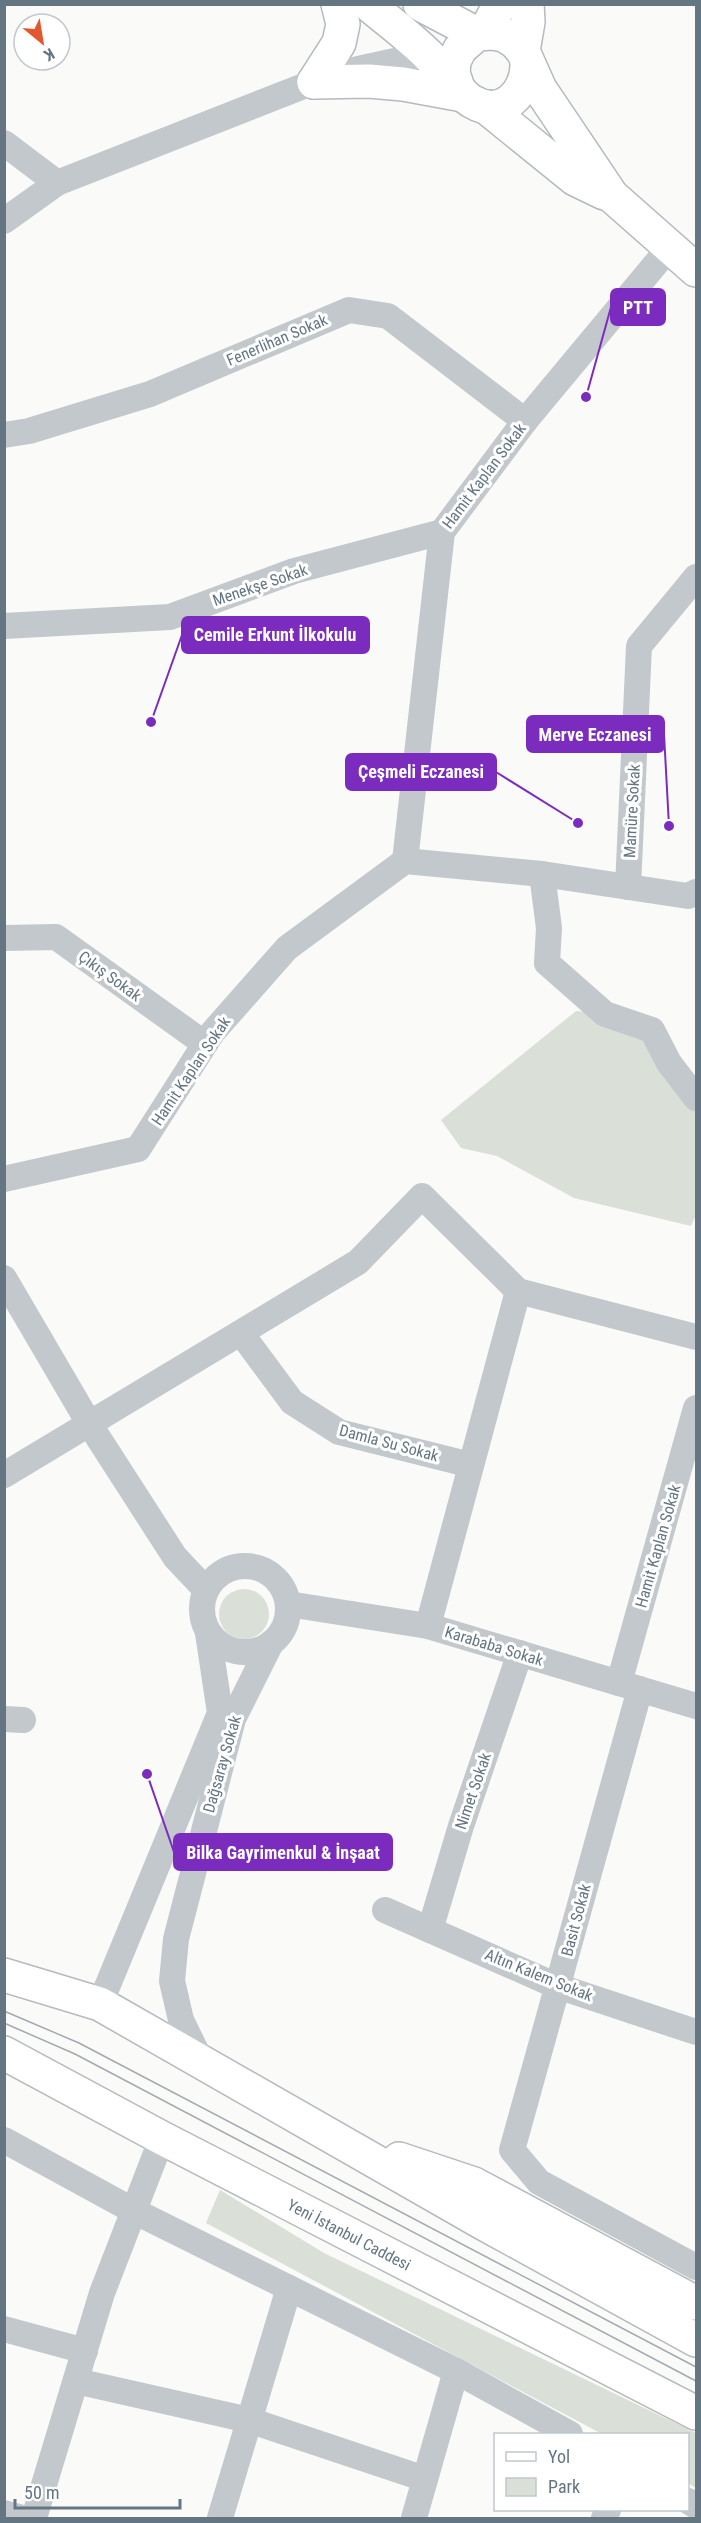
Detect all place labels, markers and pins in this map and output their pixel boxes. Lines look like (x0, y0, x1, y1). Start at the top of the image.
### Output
callout: PTT (611, 289, 665, 325)
callout: Cemile Erkunt İlkokulu (182, 617, 369, 653)
callout: Merve Eczanesi (527, 716, 664, 752)
callout: Çeşmeli Eczanesi (346, 754, 496, 790)
callout: Bilka Gayrimenkul & İnşaat (174, 1834, 392, 1870)

